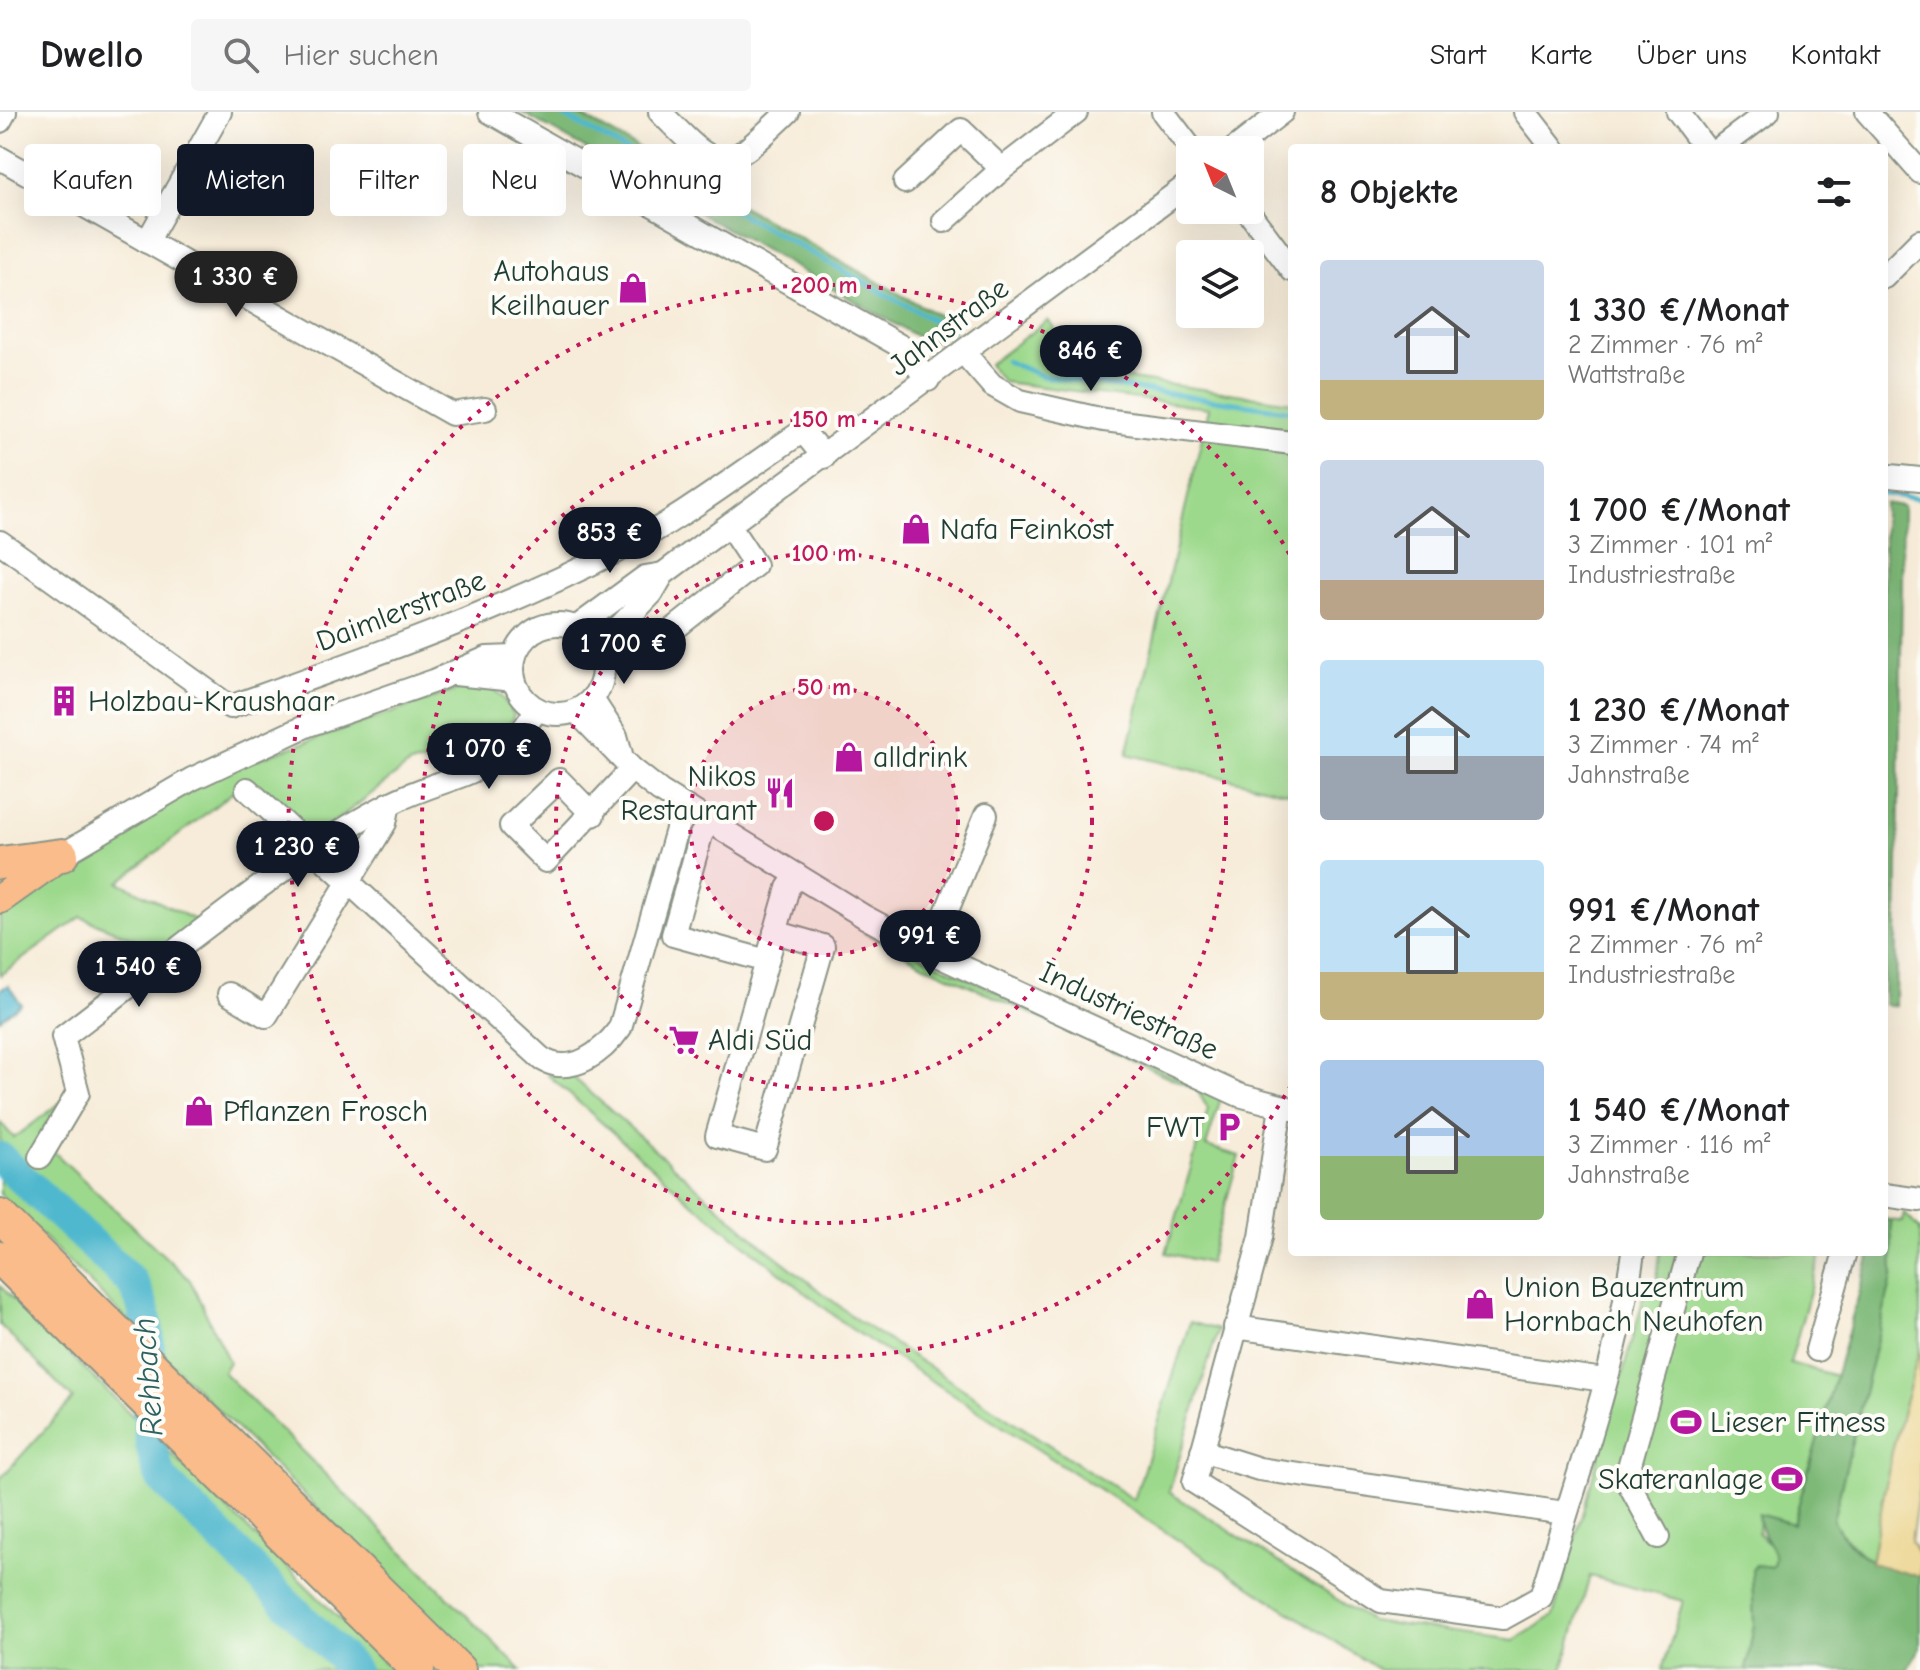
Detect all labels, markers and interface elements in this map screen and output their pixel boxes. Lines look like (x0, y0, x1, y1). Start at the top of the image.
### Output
search box (191, 19, 751, 91)
text: Dwello (40, 33, 143, 77)
icon: search (219, 33, 263, 77)
text: Hier suchen (283, 38, 439, 73)
text: Start (1430, 39, 1486, 71)
text: Karte (1530, 39, 1593, 71)
text: Über uns (1637, 39, 1747, 71)
text: Kontakt (1791, 39, 1880, 71)
north arrow (1176, 136, 1264, 224)
map controls (1176, 136, 1264, 328)
chip: Kaufen (24, 144, 161, 216)
chip: Mieten (177, 144, 314, 216)
chip: Filter (330, 144, 447, 216)
chip: Neu (463, 144, 566, 216)
chip: Wohnung (582, 144, 751, 216)
icon: filters (1812, 170, 1856, 214)
text: 8 Objekte (1320, 172, 1458, 212)
button: layers (1176, 240, 1264, 328)
pin: 1 330 € (162, 251, 310, 319)
place label: Autohaus Keilhauer (490, 254, 609, 323)
text: 1 330 € (192, 262, 280, 292)
shop icon: Autohaus Keilhauer (616, 271, 650, 305)
text: 200 m (790, 271, 858, 299)
street label: Jahnstraße (882, 271, 1016, 383)
text: 1 330 €/Monat (1568, 290, 1789, 330)
icon: home (1384, 292, 1480, 388)
pin: 846 € (1035, 325, 1147, 393)
text: 2 Zimmer · 76 m² (1568, 330, 1762, 360)
text: 846 € (1058, 336, 1124, 366)
text: Wattstraße (1568, 360, 1685, 390)
text: 150 m (792, 405, 856, 433)
text: 1 700 €/Monat (1568, 490, 1790, 530)
icon: home (1384, 492, 1480, 588)
pin: 853 € (554, 507, 666, 575)
shop icon: Nafa Feinkost (899, 512, 933, 546)
place label: Nafa Feinkost (940, 512, 1115, 547)
text: 853 € (576, 518, 644, 548)
text: 3 Zimmer · 101 m² (1568, 530, 1772, 560)
text: 100 m (792, 539, 856, 567)
text: Industriestraße (1568, 560, 1735, 590)
street label: Daimlerstraße (312, 563, 490, 659)
pin: 1 700 € (550, 618, 698, 686)
text: 1 700 € (580, 629, 668, 659)
text: 50 m (797, 673, 851, 701)
building icon: Holzbau-Kraushaar (47, 684, 81, 718)
place label: Holzbau-Kraushaar (88, 684, 335, 719)
text: 1 230 €/Monat (1568, 690, 1789, 730)
icon: home (1384, 692, 1480, 788)
pin: 1 070 € (415, 723, 563, 791)
text: 3 Zimmer · 74 m² (1568, 730, 1759, 760)
text: 1 070 € (445, 734, 533, 764)
shop icon: alldrink (832, 740, 866, 774)
place label: alldrink (873, 740, 968, 775)
place label: Nikos Restaurant (620, 759, 757, 828)
text: Jahnstraße (1568, 760, 1690, 790)
restaurant icon: Nikos Restaurant (763, 776, 797, 810)
centre of rings (810, 807, 838, 835)
pin: 1 230 € (224, 821, 372, 889)
text: 1 230 € (254, 832, 342, 862)
text: 991 €/Monat (1568, 890, 1759, 930)
icon: home (1384, 892, 1480, 988)
pin: 991 € (874, 910, 986, 978)
text: 991 € (898, 921, 962, 951)
text: 2 Zimmer · 76 m² (1568, 930, 1762, 960)
pin: 1 540 € (65, 941, 213, 1009)
text: 1 540 € (95, 952, 183, 982)
street label: Industriestraße (1034, 954, 1224, 1068)
text: Industriestraße (1568, 960, 1735, 990)
supermarket icon: Aldi Süd (667, 1023, 701, 1057)
place label: Aldi Süd (708, 1023, 813, 1058)
text: 1 540 €/Monat (1568, 1090, 1789, 1130)
icon: home (1384, 1092, 1480, 1188)
shop icon: Pflanzen Frosch (182, 1094, 216, 1128)
place label: Pflanzen Frosch (223, 1094, 428, 1129)
place label: FWT (1146, 1110, 1205, 1145)
parking icon: FWT (1212, 1110, 1246, 1144)
text: 3 Zimmer · 116 m² (1568, 1130, 1771, 1160)
text: Jahnstraße (1568, 1160, 1690, 1190)
place label: Union Bauzentrum Hornbach Neuhofen (1504, 1270, 1764, 1339)
shop icon: Union Bauzentrum Hornbach Neuhofen (1463, 1287, 1497, 1321)
water label: Rehbach (125, 1317, 171, 1437)
sports icon: Lieser Fitness (1669, 1405, 1703, 1439)
place label: Lieser Fitness (1710, 1405, 1885, 1440)
place label: Skateranlage (1598, 1462, 1763, 1497)
sports icon: Skateranlage (1770, 1462, 1804, 1496)

